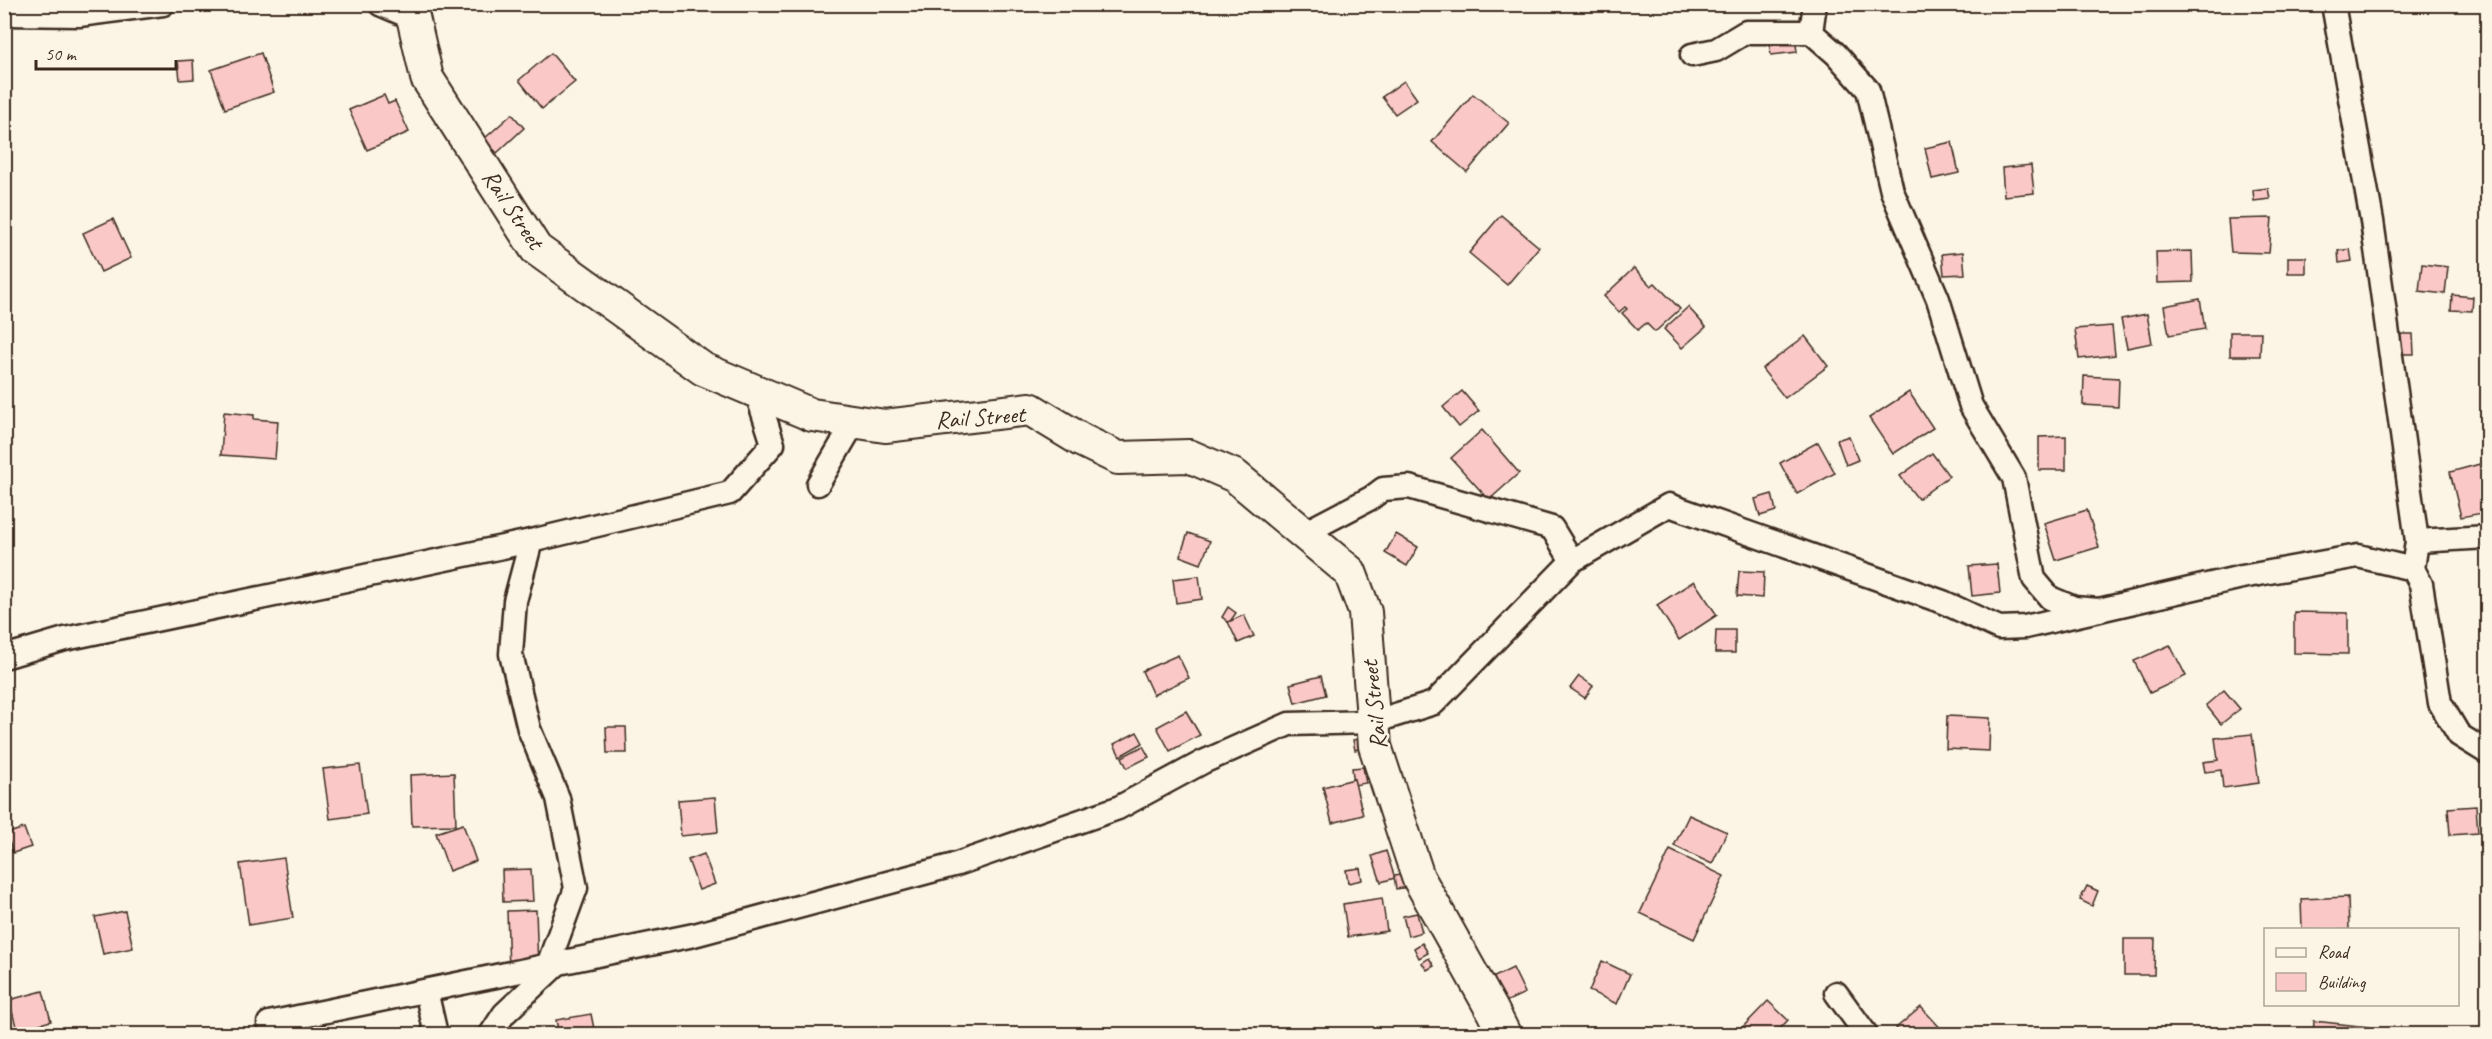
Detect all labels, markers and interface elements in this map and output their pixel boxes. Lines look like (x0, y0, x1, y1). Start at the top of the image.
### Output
scale bar (36, 33, 176, 71)
text: 50 m (45, 43, 78, 65)
street label: Rail Street (476, 164, 552, 256)
street label: Rail Street (934, 399, 1028, 435)
street label: Rail Street (1354, 657, 1394, 751)
legend (2264, 928, 2459, 1006)
text: Road (2318, 941, 2351, 963)
text: Building (2318, 971, 2367, 993)

